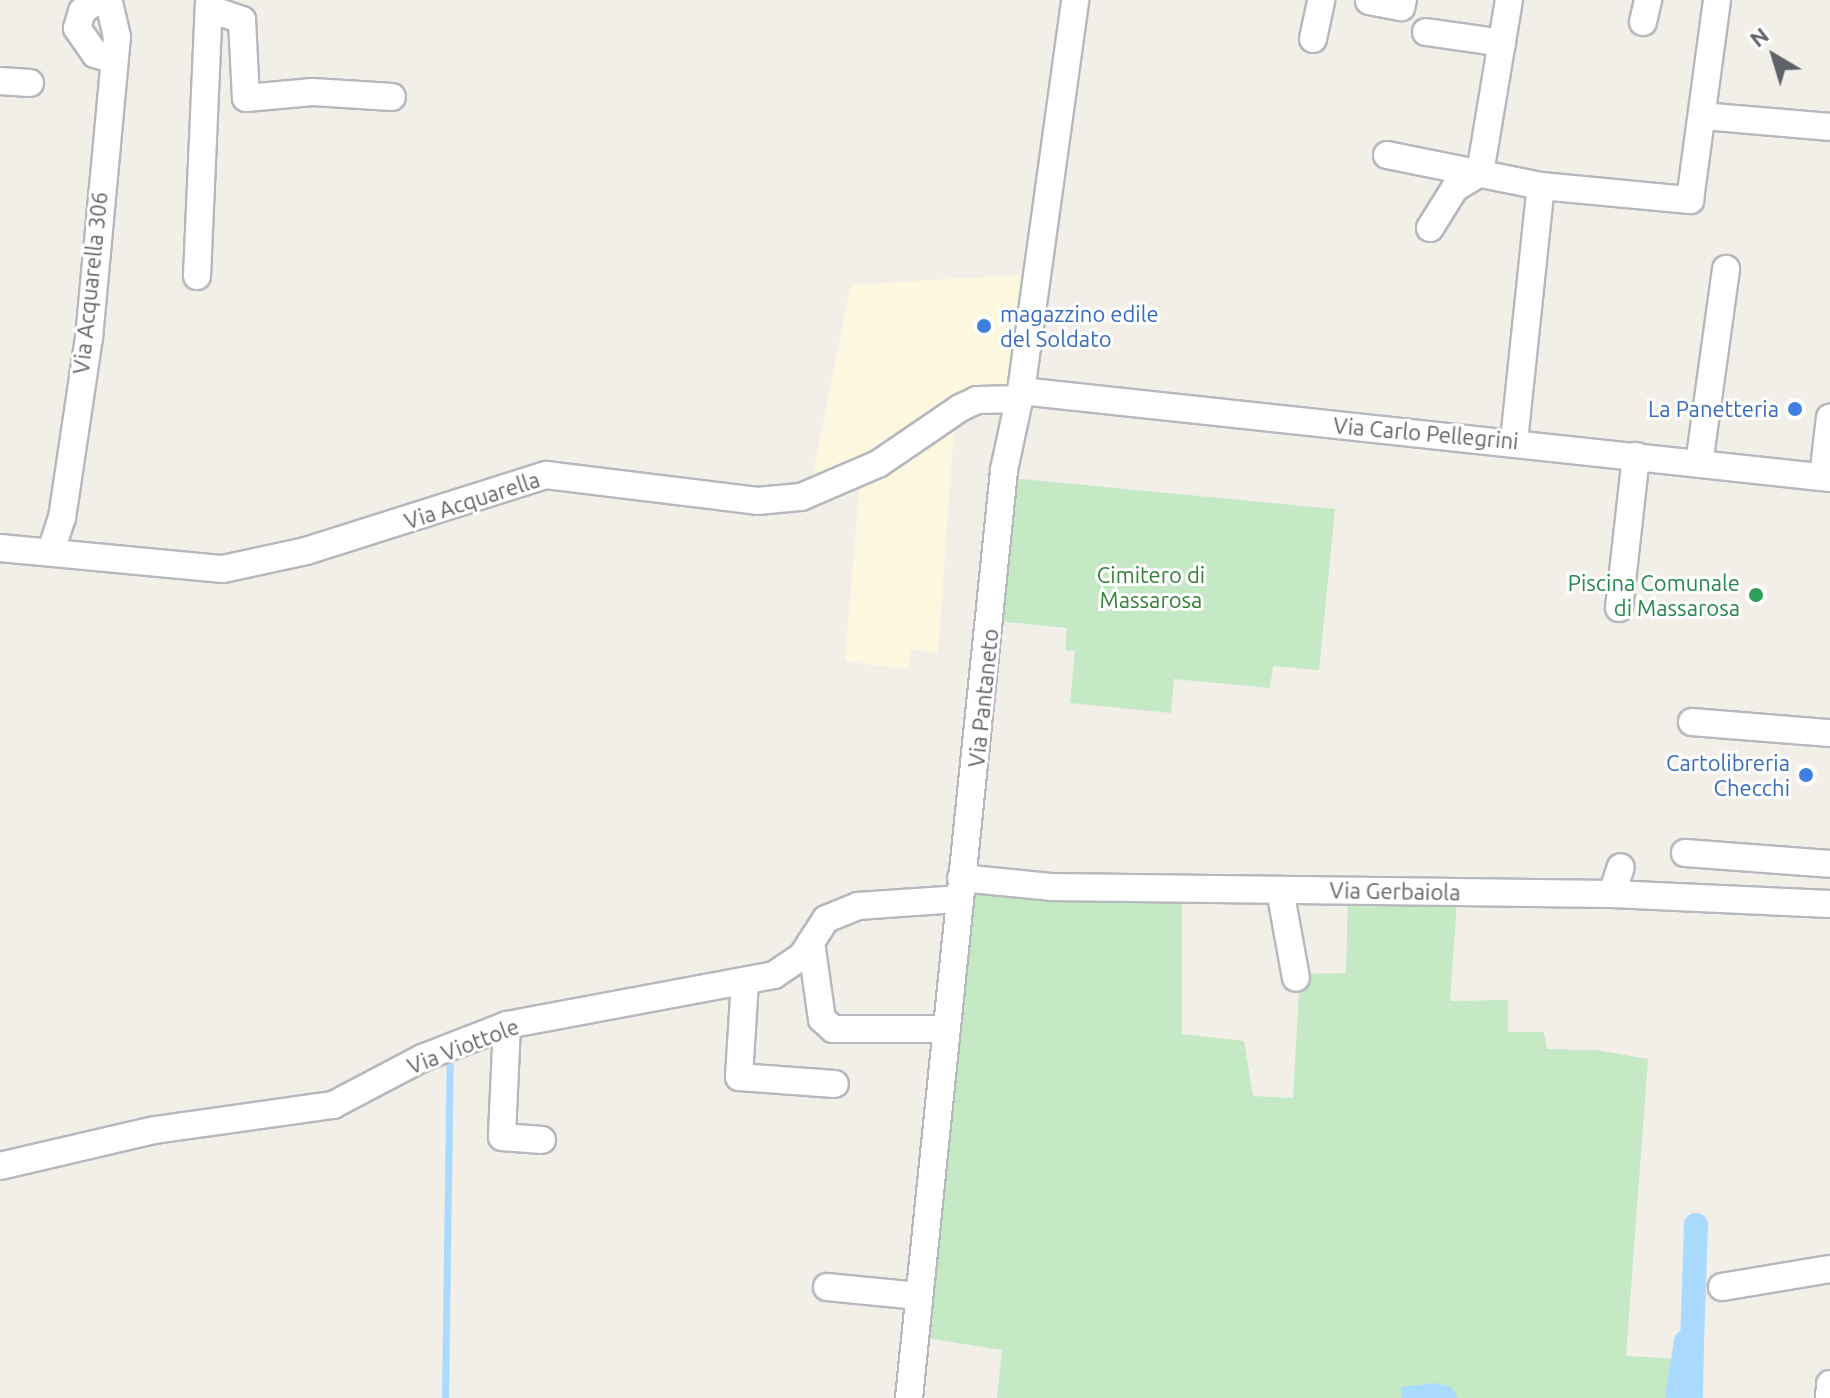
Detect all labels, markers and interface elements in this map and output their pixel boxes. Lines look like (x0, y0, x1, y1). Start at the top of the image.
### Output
north arrow (1734, 16, 1814, 96)
text: N (1745, 22, 1773, 52)
street label: Via Acquarella 306 (67, 191, 113, 375)
place label: magazzino edile del Soldato (1000, 300, 1159, 352)
marker: magazzino edile del Soldato (975, 317, 993, 335)
place label: La Panetteria (1648, 396, 1779, 422)
marker: La Panetteria (1786, 400, 1804, 418)
street label: Via Carlo Pellegrini (1332, 412, 1520, 454)
street label: Via Acquarella (401, 466, 543, 534)
park label: Cimitero di Massarosa (1097, 561, 1205, 612)
place label: Piscina Comunale di Massarosa (1568, 569, 1740, 620)
marker: Piscina Comunale di Massarosa (1747, 586, 1765, 604)
street label: Via Pantaneto (963, 627, 1003, 769)
place label: Cartolibreria Checchi (1666, 749, 1790, 800)
marker: Cartolibreria Checchi (1797, 766, 1815, 784)
street label: Via Gerbaiola (1329, 877, 1461, 905)
street label: Via Viottole (404, 1013, 522, 1079)

